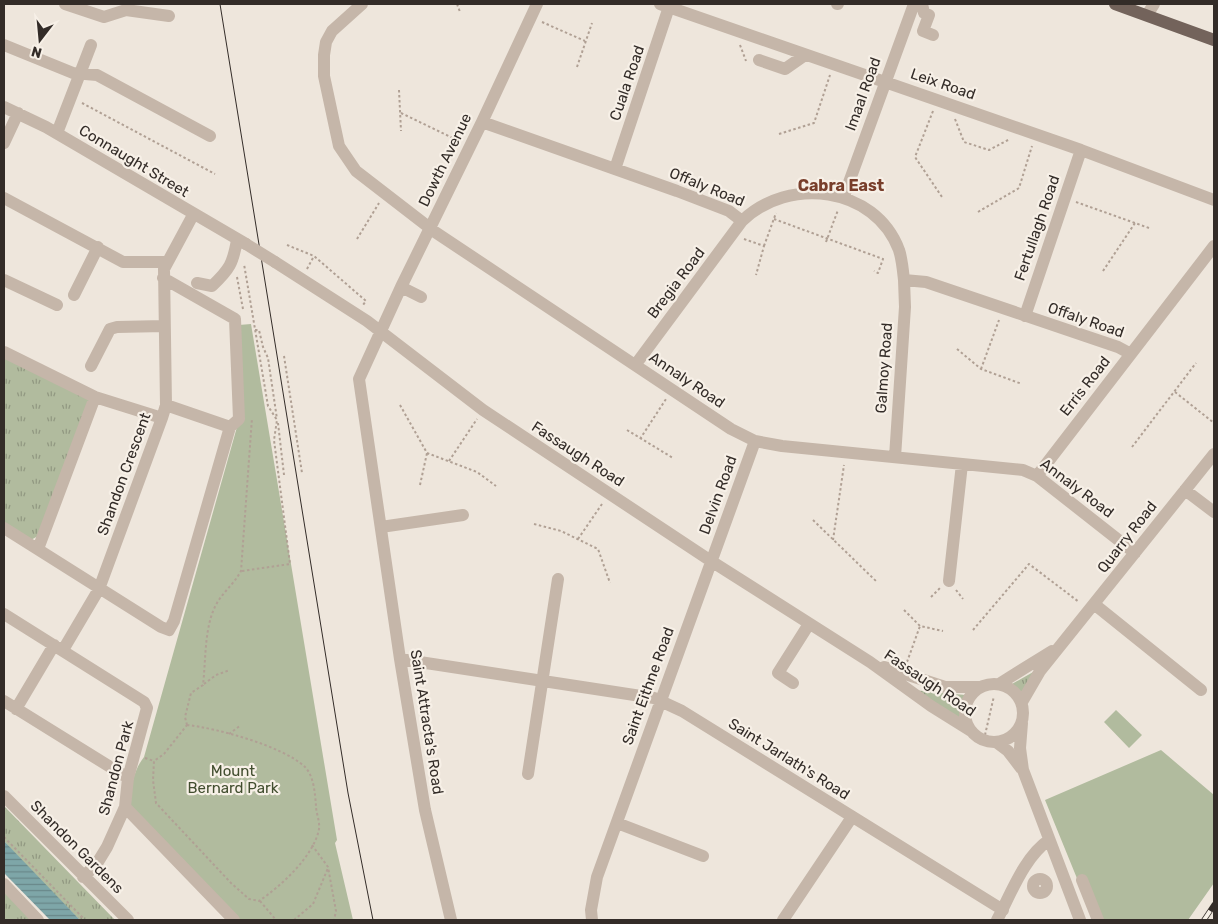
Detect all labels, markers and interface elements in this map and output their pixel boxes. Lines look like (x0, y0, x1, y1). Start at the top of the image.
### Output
north arrow (15, 15, 65, 65)
text: N (29, 42, 44, 62)
street label: Cuala Road (606, 43, 648, 123)
street label: Imaal Road (841, 55, 885, 133)
street label: Leix Road (908, 64, 978, 104)
street label: Dowth Avenue (415, 110, 475, 210)
street label: Connaught Street (76, 121, 192, 201)
street label: Offaly Road (667, 164, 747, 210)
street label: Fertullagh Road (1011, 173, 1063, 283)
district label: Cabra East (798, 176, 885, 195)
street label: Bregia Road (644, 244, 708, 322)
street label: Offaly Road (1046, 299, 1126, 341)
street label: Galmoy Road (872, 322, 896, 414)
street label: Annaly Road (646, 348, 728, 412)
street label: Erris Road (1056, 352, 1114, 420)
street label: Shandon Crescent (93, 410, 155, 538)
street label: Fassaugh Road (528, 417, 628, 491)
street label: Delvin Road (695, 453, 741, 537)
street label: Annaly Road (1037, 455, 1117, 521)
street label: Quarry Road (1093, 498, 1161, 576)
street label: Saint Eithne Road (618, 625, 678, 747)
street label: Fassaugh Road (881, 646, 979, 720)
street label: Saint Attracta's Road (407, 648, 447, 796)
street label: Saint Jarlath's Road (725, 714, 853, 804)
street label: Shandon Park (95, 718, 137, 817)
park label: Mount Bernard Park (188, 762, 279, 797)
street label: Shandon Gardens (27, 797, 128, 898)

